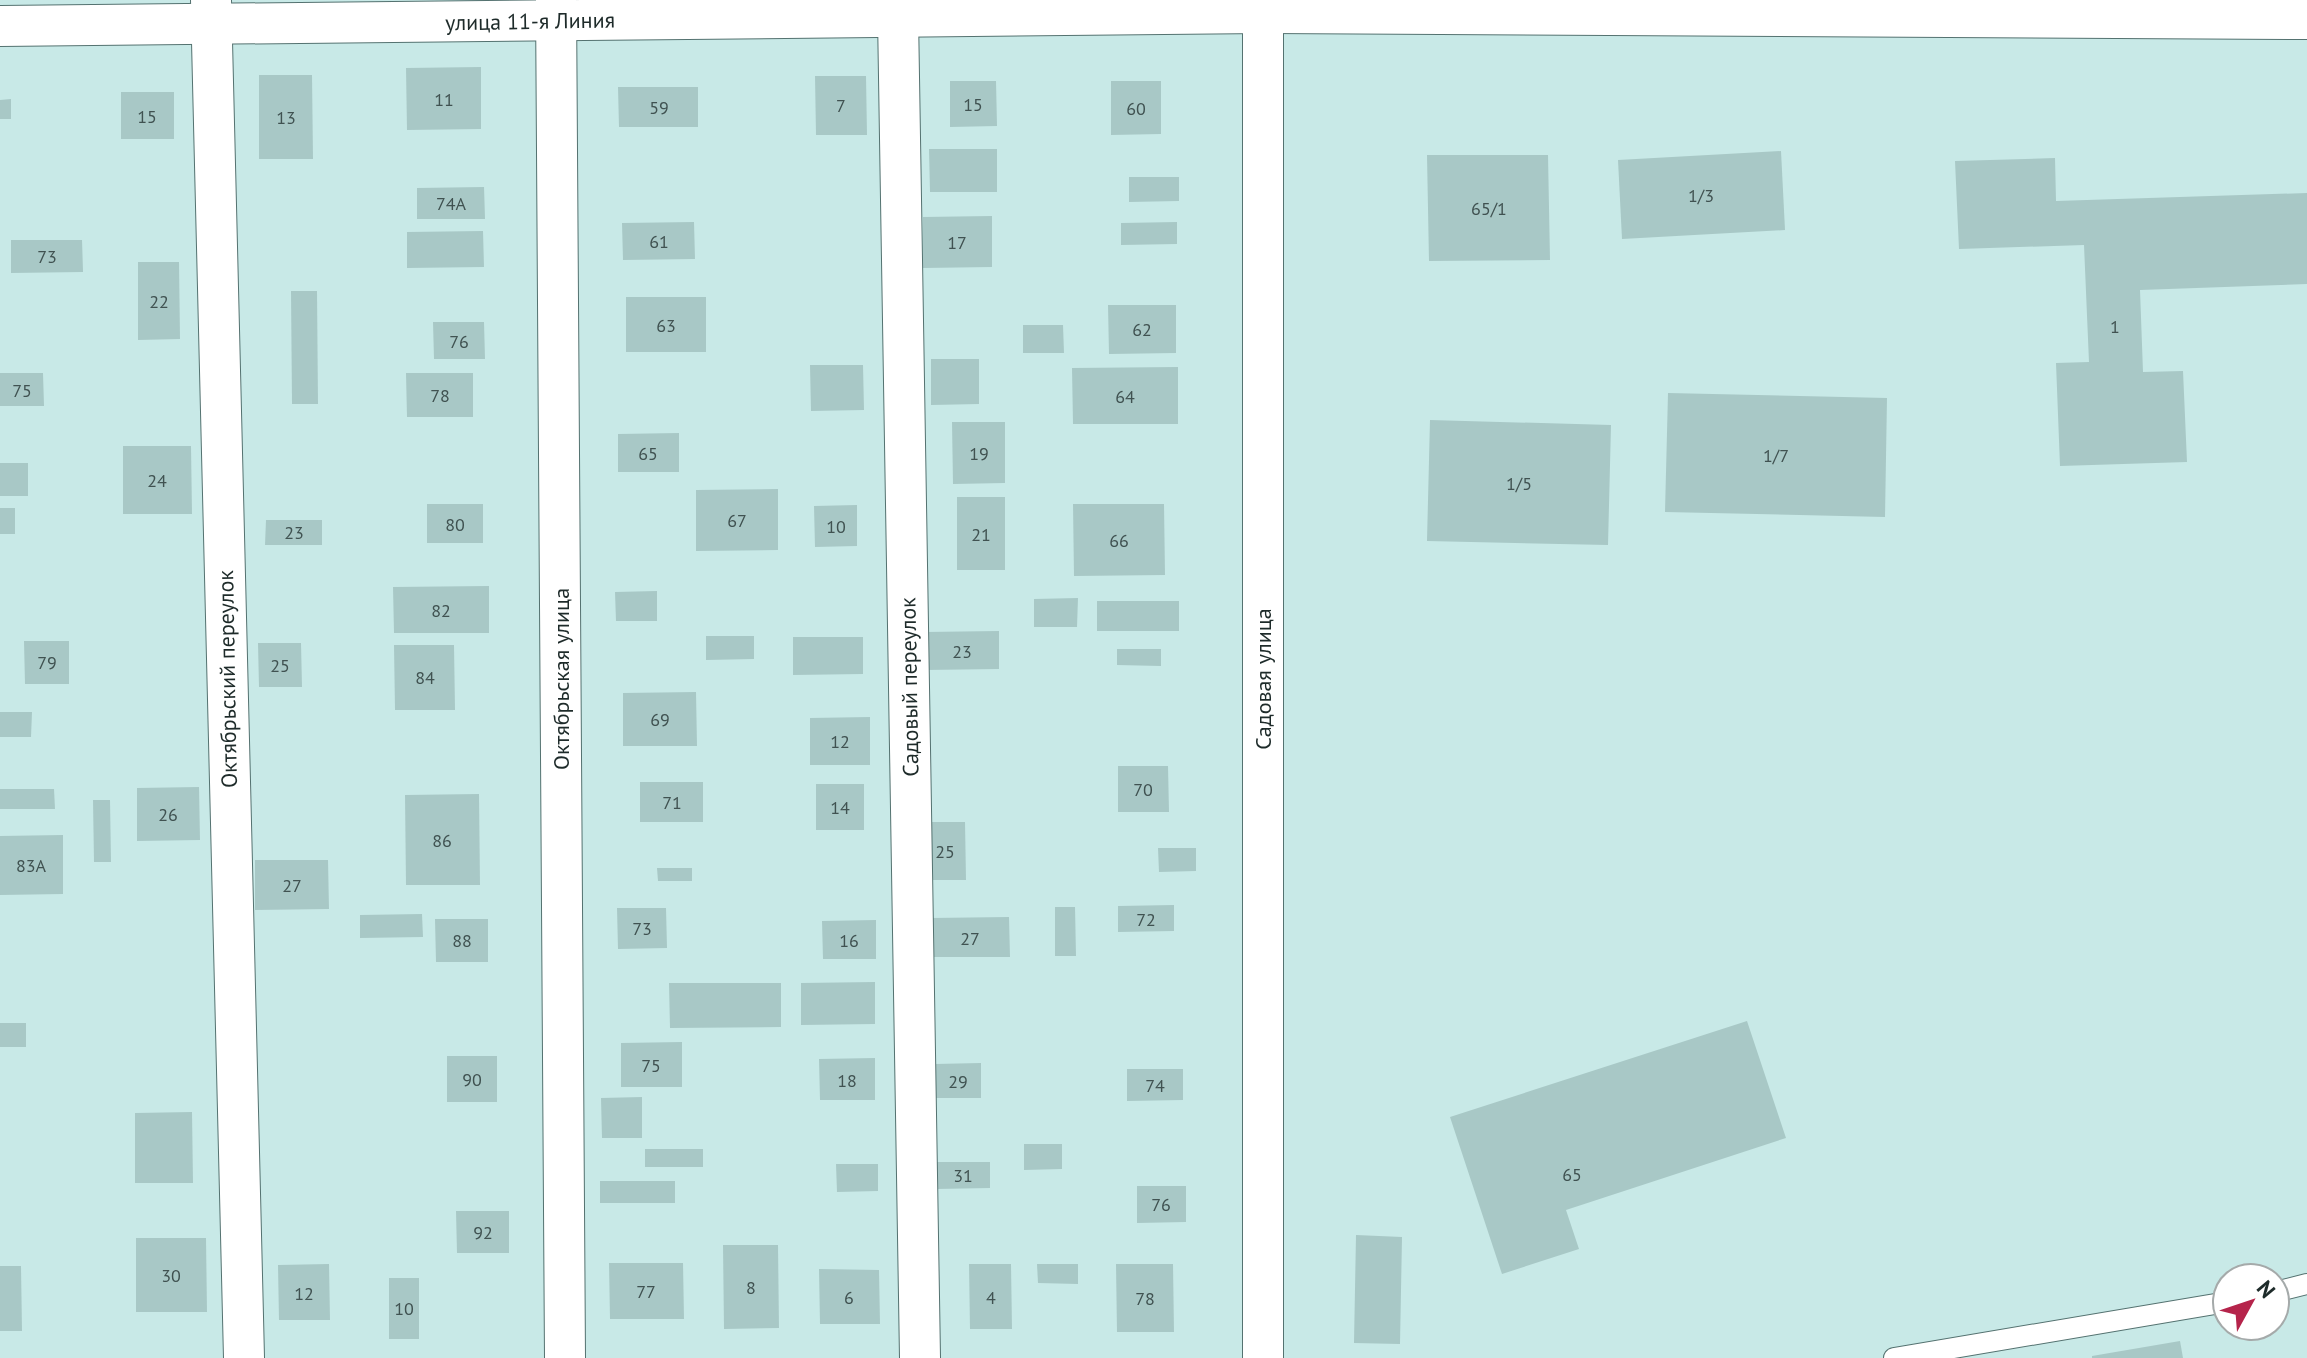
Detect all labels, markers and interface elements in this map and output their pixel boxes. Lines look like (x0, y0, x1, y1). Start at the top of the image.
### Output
street label: улица 11-я Линия (445, 6, 615, 36)
house number: 11 (434, 88, 454, 111)
house number: 15 (963, 93, 983, 116)
house number: 7 (836, 94, 846, 117)
house number: 59 (649, 96, 669, 119)
house number: 60 (1126, 97, 1146, 120)
house number: 15 (137, 105, 157, 128)
house number: 13 (276, 106, 296, 129)
house number: 1/3 (1688, 184, 1714, 207)
house number: 74А (436, 192, 467, 215)
house number: 65/1 (1471, 197, 1507, 220)
house number: 61 (649, 230, 669, 253)
house number: 17 (947, 231, 967, 254)
house number: 73 (37, 245, 57, 268)
house number: 22 (149, 290, 169, 313)
house number: 63 (656, 314, 676, 337)
house number: 1 (2110, 315, 2120, 338)
house number: 62 (1132, 318, 1152, 341)
house number: 76 (449, 330, 469, 353)
house number: 75 (12, 379, 32, 402)
house number: 78 (430, 384, 450, 407)
house number: 64 (1115, 385, 1135, 408)
house number: 65 (638, 442, 658, 465)
house number: 19 (969, 442, 989, 465)
house number: 1/7 (1763, 444, 1789, 467)
house number: 24 (147, 469, 167, 492)
house number: 1/5 (1506, 472, 1532, 495)
house number: 67 (727, 509, 747, 532)
house number: 80 (445, 513, 465, 536)
house number: 10 (826, 515, 846, 538)
house number: 23 (284, 521, 304, 544)
house number: 21 (971, 523, 991, 546)
house number: 66 (1109, 529, 1129, 552)
street label: Октябрьский переулок (211, 569, 243, 788)
street label: Октябрьская улица (547, 588, 575, 770)
street label: Садовый переулок (893, 597, 925, 777)
house number: 82 (431, 599, 451, 622)
street label: Садовая улица (1249, 608, 1277, 750)
house number: 23 (952, 640, 972, 663)
house number: 79 (37, 651, 57, 674)
house number: 25 (270, 654, 290, 677)
house number: 84 (415, 666, 435, 689)
house number: 69 (650, 708, 670, 731)
house number: 12 (830, 730, 850, 753)
house number: 70 (1133, 778, 1153, 801)
house number: 71 (662, 791, 682, 814)
house number: 14 (830, 796, 850, 819)
house number: 26 (158, 803, 178, 826)
house number: 86 (432, 829, 452, 852)
house number: 25 (935, 840, 955, 863)
house number: 83А (16, 854, 47, 877)
house number: 27 (282, 874, 302, 897)
house number: 72 (1136, 908, 1156, 931)
house number: 73 (632, 917, 652, 940)
house number: 27 (960, 927, 980, 950)
house number: 88 (452, 929, 472, 952)
house number: 16 (839, 929, 859, 952)
house number: 75 (641, 1054, 661, 1077)
house number: 90 (462, 1068, 482, 1091)
house number: 18 (837, 1069, 857, 1092)
house number: 29 (948, 1070, 968, 1093)
house number: 74 (1145, 1074, 1165, 1097)
house number: 65 (1562, 1163, 1582, 1186)
house number: 31 (953, 1164, 973, 1187)
house number: 76 (1151, 1193, 1171, 1216)
house number: 92 (473, 1221, 493, 1244)
north arrow (2211, 1262, 2291, 1342)
house number: 30 (161, 1264, 181, 1287)
text: N (2251, 1275, 2282, 1304)
house number: 8 (746, 1276, 756, 1299)
house number: 77 (636, 1280, 656, 1303)
house number: 12 (294, 1282, 314, 1305)
house number: 6 (844, 1286, 854, 1309)
house number: 4 (986, 1286, 996, 1309)
house number: 78 (1135, 1287, 1155, 1310)
house number: 10 (394, 1297, 414, 1320)

